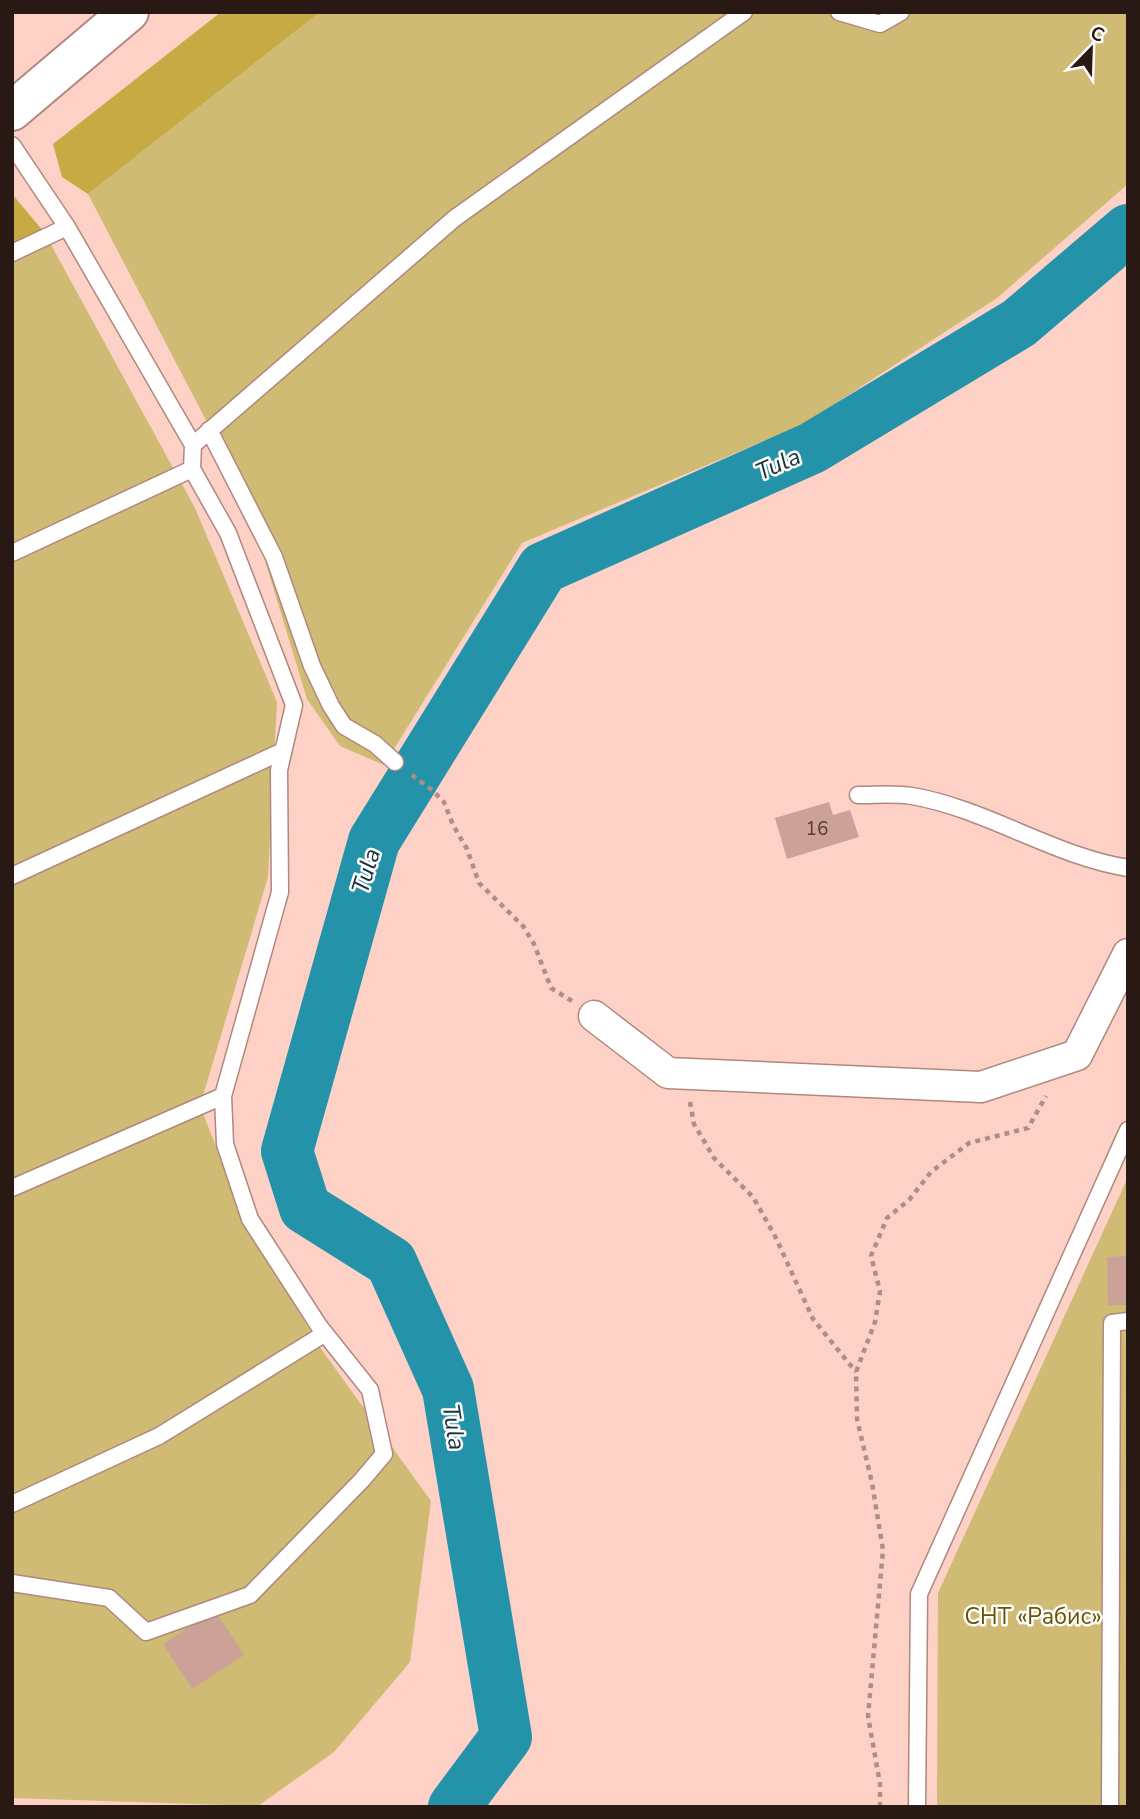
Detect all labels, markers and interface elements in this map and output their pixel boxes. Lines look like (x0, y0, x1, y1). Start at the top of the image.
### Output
north arrow (1056, 14, 1126, 84)
text: С (1086, 20, 1108, 49)
water label: Tula (750, 440, 806, 488)
house number: 16 (806, 816, 828, 842)
water label: Tula (344, 844, 388, 898)
water label: Tula (435, 1402, 473, 1452)
park label: СНТ «Рабис» (964, 1601, 1102, 1632)

